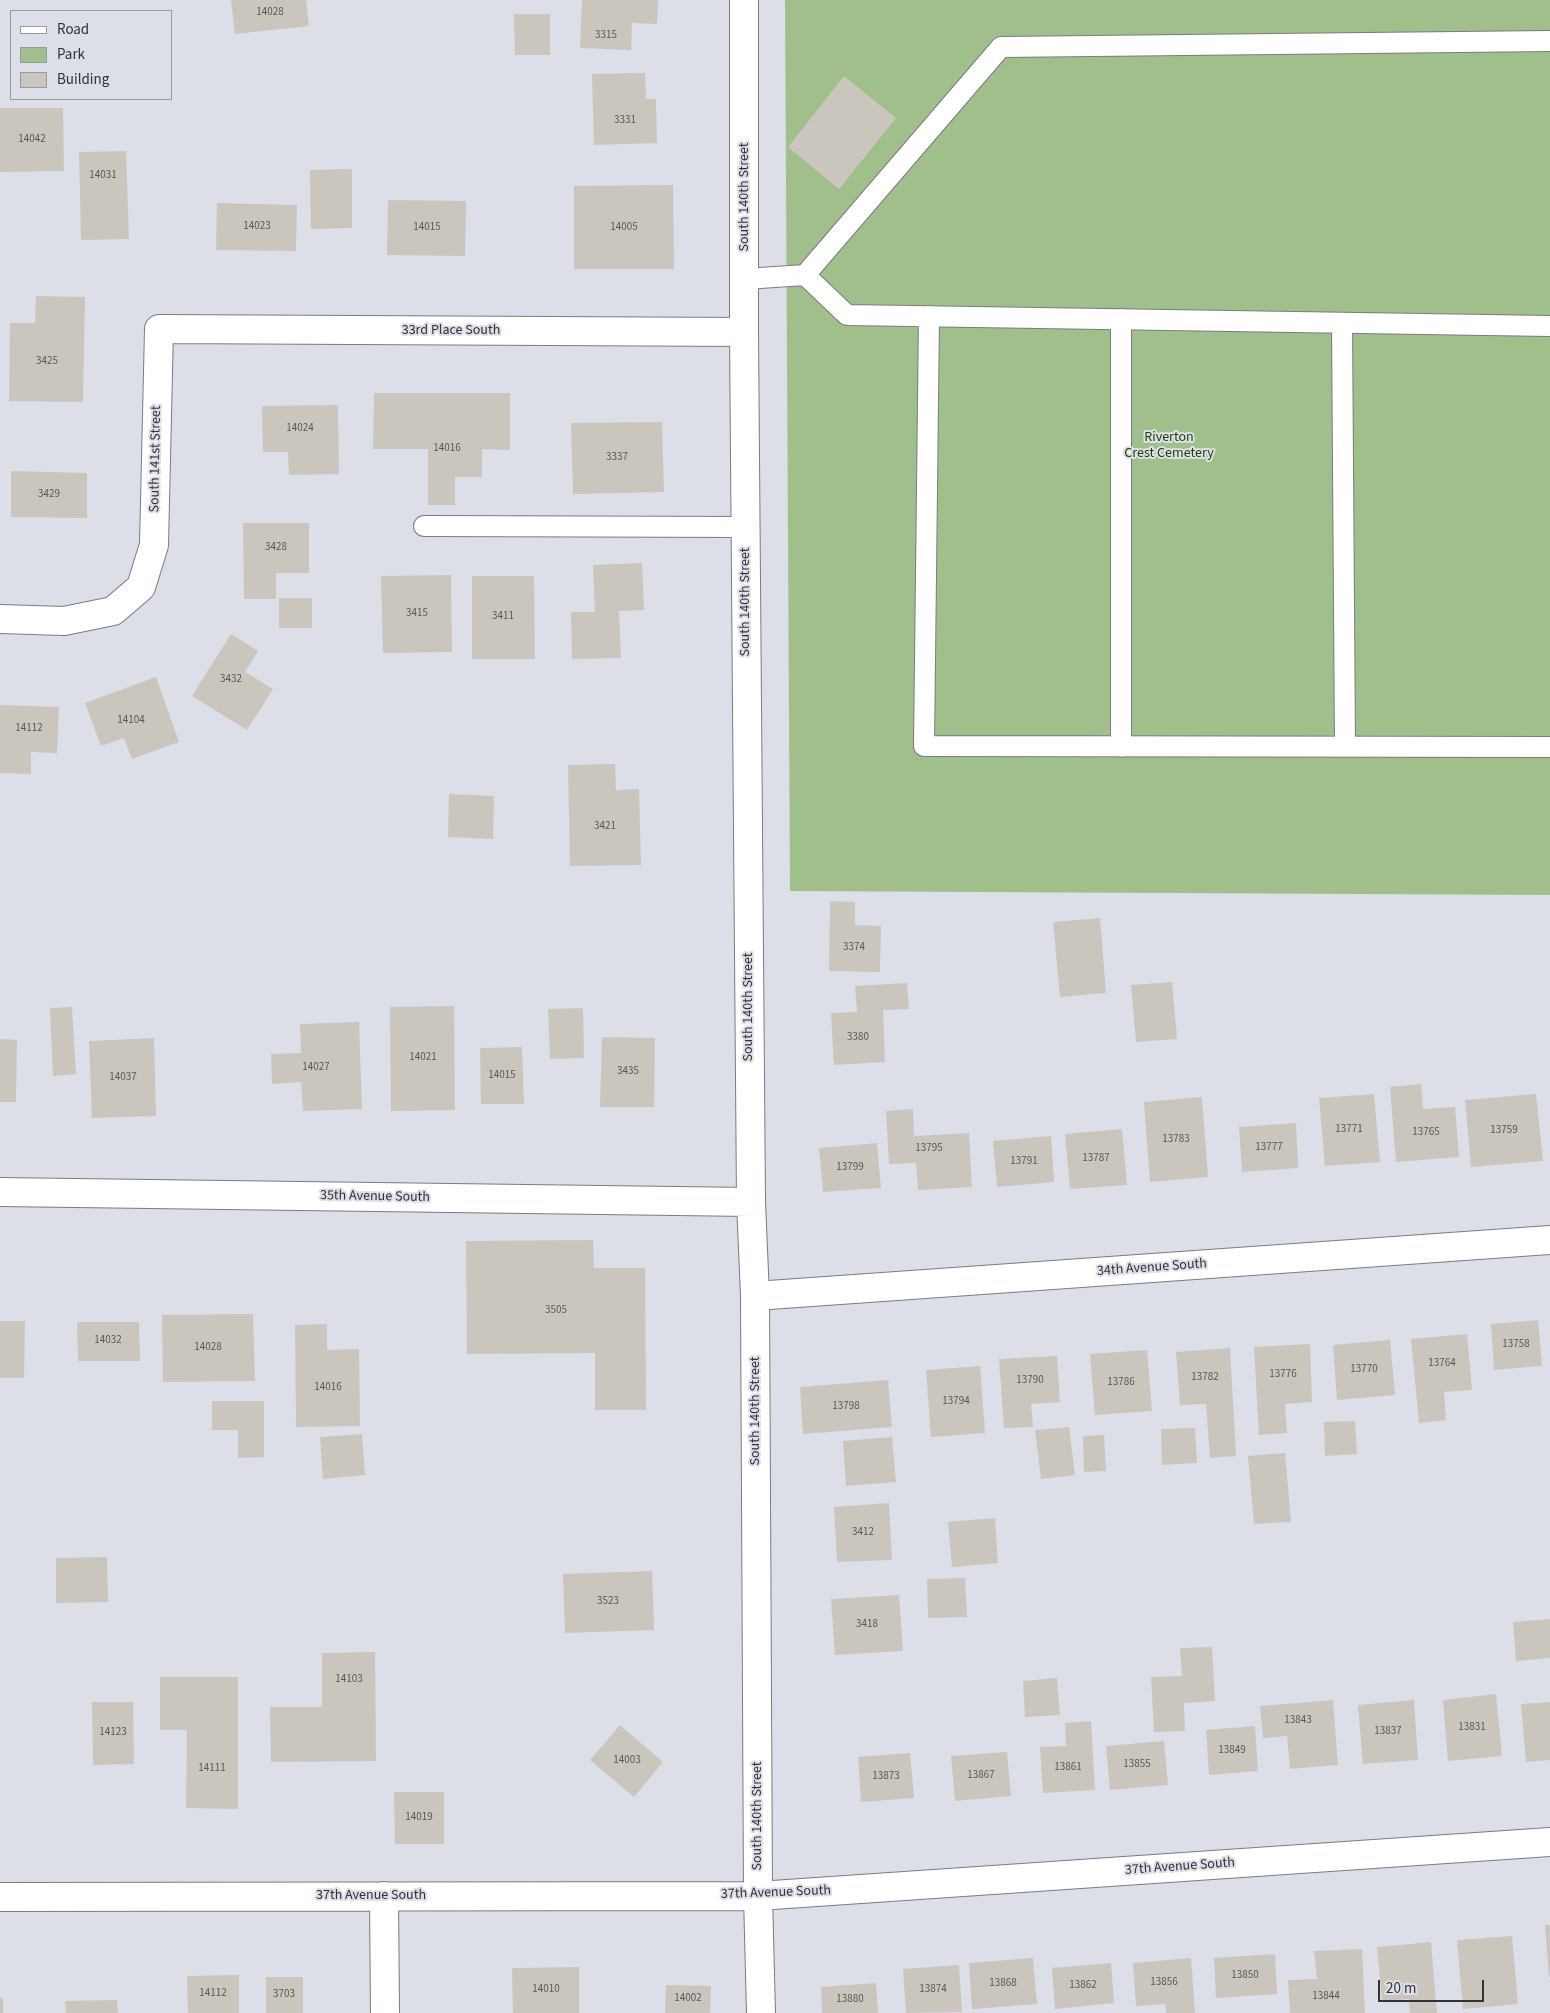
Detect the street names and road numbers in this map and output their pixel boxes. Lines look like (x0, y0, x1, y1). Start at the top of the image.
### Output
street label: South 140th Street (737, 143, 753, 251)
street label: 33rd Place South (402, 323, 500, 339)
street label: South 141st Street (147, 405, 165, 513)
street label: South 140th Street (738, 548, 754, 656)
street label: South 140th Street (741, 953, 757, 1061)
street label: 35th Avenue South (320, 1188, 430, 1206)
street label: 34th Avenue South (1097, 1256, 1207, 1280)
street label: South 140th Street (748, 1357, 764, 1465)
street label: South 140th Street (750, 1762, 766, 1870)
street label: 37th Avenue South (1125, 1855, 1235, 1879)
street label: 37th Avenue South (721, 1883, 831, 1903)
street label: 37th Avenue South (316, 1888, 426, 1904)

